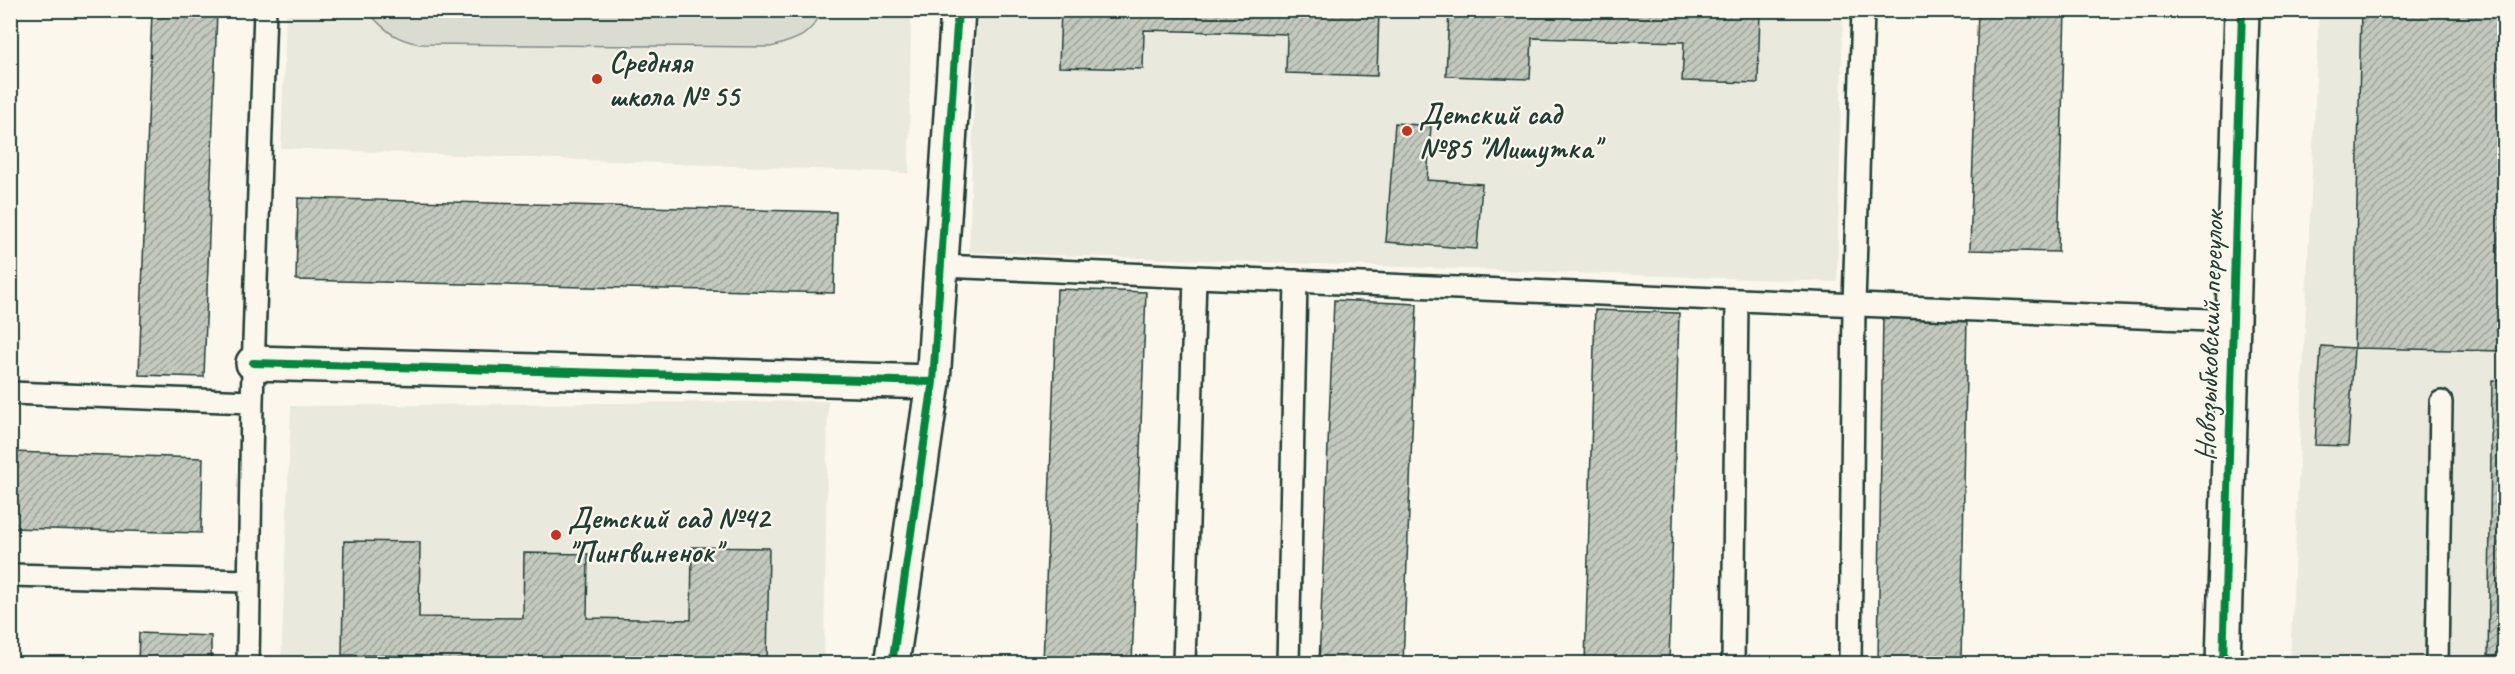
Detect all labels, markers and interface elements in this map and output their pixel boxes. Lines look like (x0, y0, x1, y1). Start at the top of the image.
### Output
place label: Средняя школа № 55 (609, 43, 742, 115)
marker: Средняя школа № 55 (590, 72, 604, 86)
place label: Детский сад №85 "Мишутка" (1419, 95, 1606, 168)
marker: Детский сад №85 "Мишутка" (1400, 124, 1414, 138)
street label: Новозыбковский переулок (2186, 207, 2232, 462)
place label: Детский сад №42 "Пингвиненок" (568, 499, 772, 571)
marker: Детский сад №42 "Пингвиненок" (549, 528, 563, 542)

